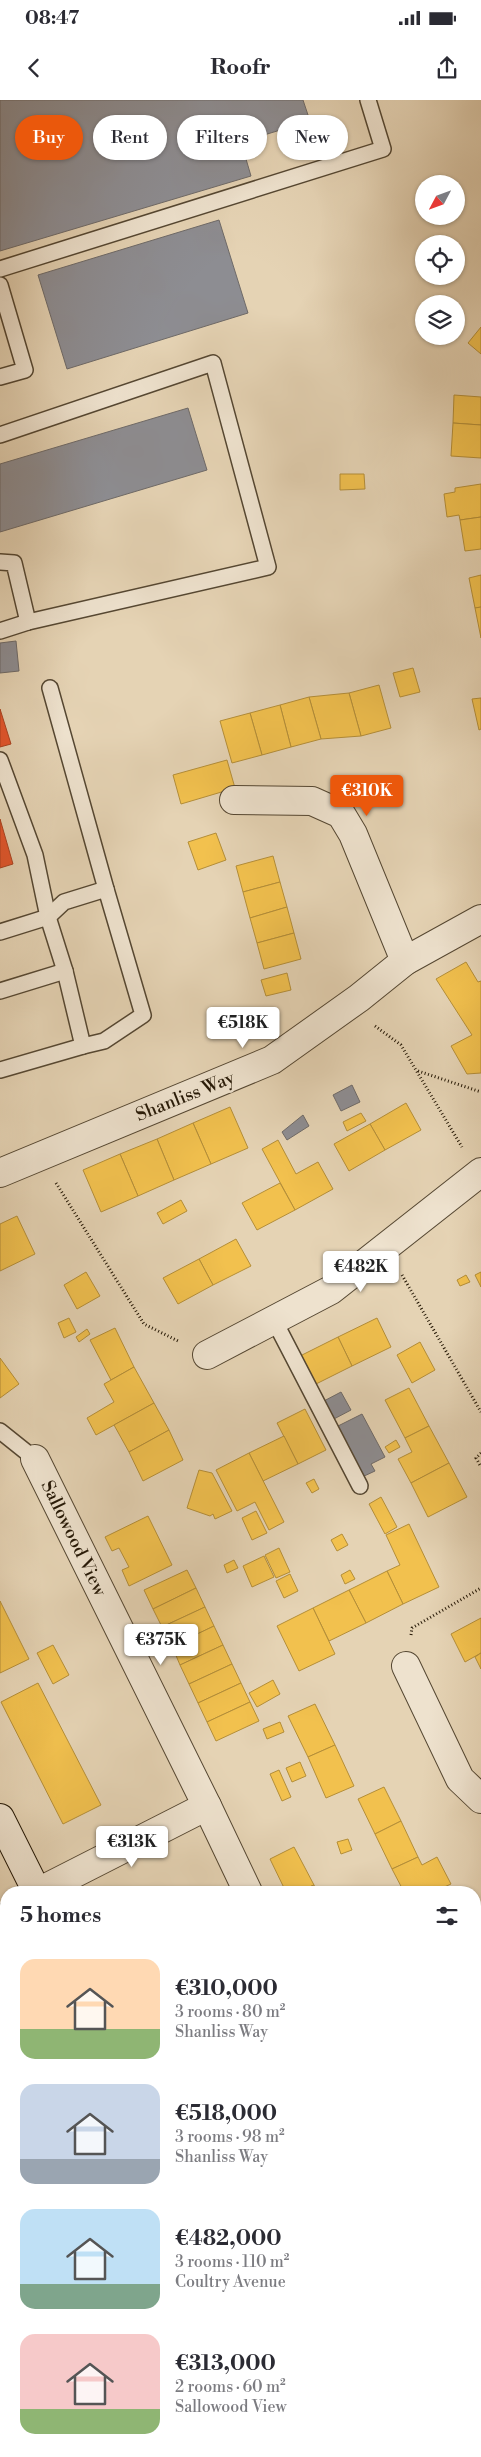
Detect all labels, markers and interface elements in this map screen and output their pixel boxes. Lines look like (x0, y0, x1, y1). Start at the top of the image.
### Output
text: 08:47 (25, 6, 79, 30)
icon: back (20, 54, 48, 82)
text: Roofr (210, 54, 271, 81)
icon: share (433, 54, 461, 82)
chip: Buy (15, 115, 83, 160)
chip: Rent (93, 115, 167, 160)
chip: Filters (177, 115, 267, 160)
chip: New (277, 115, 348, 160)
north arrow (415, 175, 465, 225)
map controls (415, 175, 465, 345)
button: locate (415, 235, 465, 285)
button: layers (415, 295, 465, 345)
pin: €310K (332, 774, 402, 817)
text: €310K (341, 781, 393, 801)
pin: €518K (208, 1006, 278, 1049)
text: €518K (218, 1013, 268, 1033)
street label: Shanliss Way (132, 1066, 238, 1127)
pin: €482K (326, 1250, 396, 1293)
text: €482K (334, 1257, 388, 1277)
street label: Sallowood View (36, 1477, 112, 1600)
pin: €375K (126, 1624, 196, 1666)
text: €375K (135, 1630, 187, 1650)
pin: €313K (97, 1826, 167, 1868)
text: €313K (107, 1832, 157, 1852)
icon: filters (433, 1902, 461, 1930)
text: 5 homes (20, 1903, 101, 1929)
text: €310,000 (175, 1976, 278, 2002)
icon: home (60, 1979, 120, 2039)
text: 3 rooms · 80 m² (175, 2002, 285, 2022)
text: Shanliss Way (175, 2022, 268, 2042)
text: €518,000 (175, 2101, 277, 2127)
icon: home (60, 2104, 120, 2164)
text: 3 rooms · 98 m² (175, 2127, 285, 2147)
text: Shanliss Way (175, 2147, 268, 2167)
text: €482,000 (175, 2226, 282, 2252)
icon: home (60, 2229, 120, 2289)
text: 3 rooms · 110 m² (175, 2252, 289, 2272)
text: Coultry Avenue (175, 2272, 286, 2292)
text: €313,000 (175, 2351, 276, 2377)
icon: home (60, 2354, 120, 2414)
text: 2 rooms · 60 m² (175, 2377, 286, 2397)
text: Sallowood View (175, 2397, 287, 2417)

